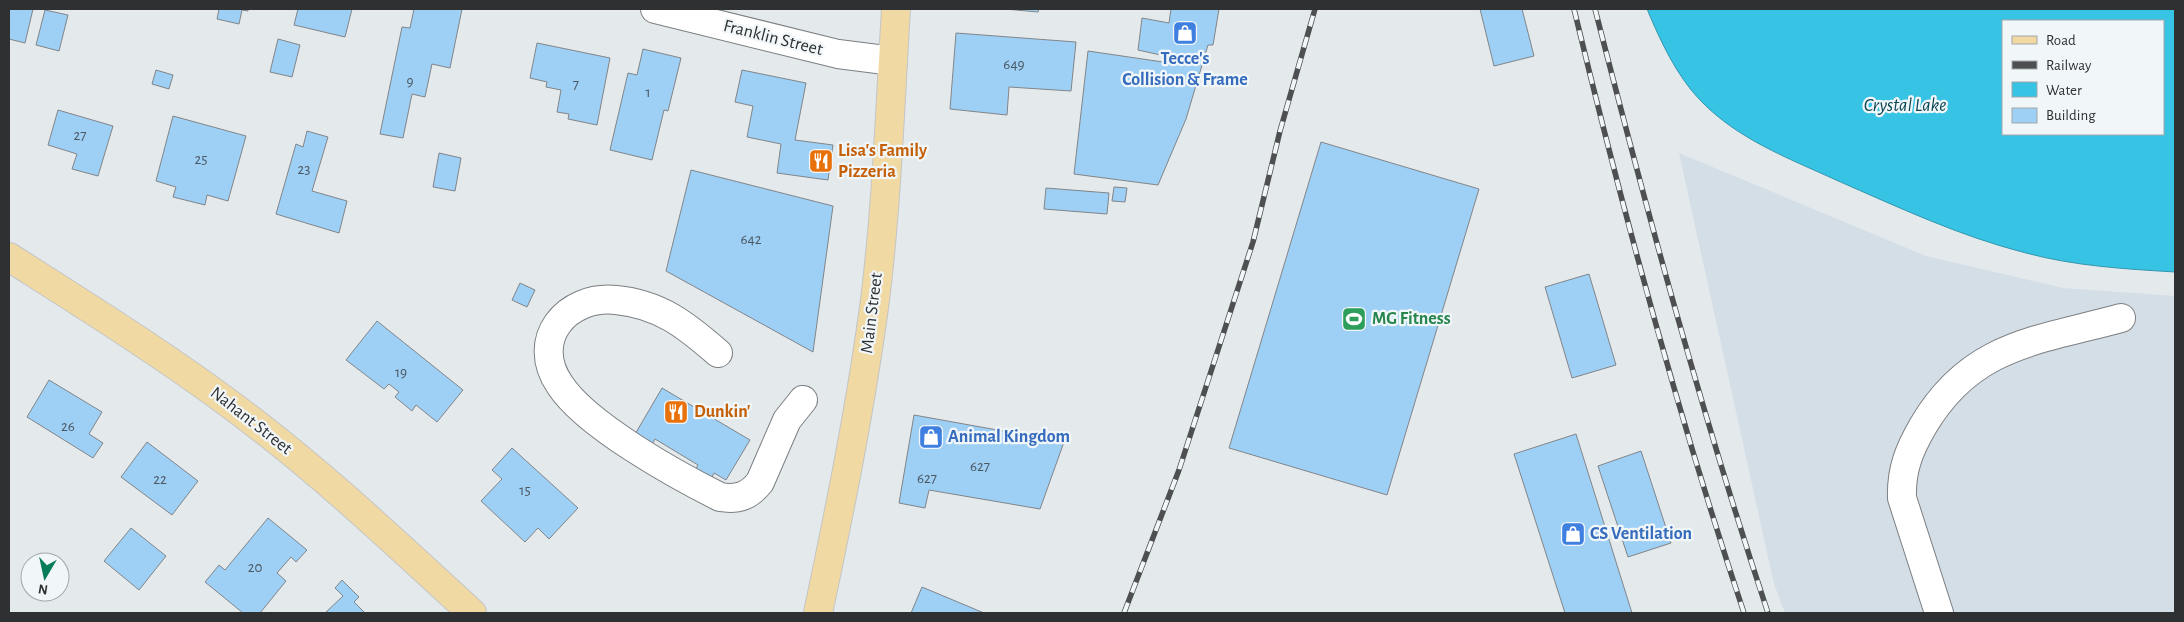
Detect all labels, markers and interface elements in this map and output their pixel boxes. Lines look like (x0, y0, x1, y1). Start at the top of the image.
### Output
street label: Franklin Street (721, 17, 825, 59)
shop icon: Tecce's Collision & Frame (1172, 20, 1198, 46)
legend (2002, 20, 2164, 135)
text: Road (2046, 33, 2076, 48)
place label: Tecce's Collision & Frame (1122, 50, 1248, 89)
house number: 649 (1003, 57, 1025, 72)
text: Railway (2046, 58, 2092, 73)
house number: 9 (406, 74, 414, 89)
house number: 7 (573, 77, 579, 92)
text: Water (2046, 83, 2082, 98)
house number: 1 (645, 85, 651, 100)
water label: Crystal Lake (1864, 96, 1946, 115)
text: Building (2046, 108, 2096, 123)
house number: 27 (73, 128, 87, 143)
place label: Lisa's Family Pizzeria (838, 142, 928, 181)
restaurant icon: Lisa's Family Pizzeria (808, 148, 834, 174)
house number: 25 (194, 152, 208, 167)
house number: 23 (297, 162, 311, 177)
house number: 642 (740, 232, 762, 247)
street label: Main Street (858, 271, 886, 354)
sports icon: MG Fitness (1341, 306, 1367, 332)
place label: MG Fitness (1372, 310, 1451, 328)
house number: 19 (395, 365, 407, 380)
street label: Nahant Street (207, 384, 295, 458)
restaurant icon: Dunkin' (663, 399, 689, 425)
place label: Dunkin' (694, 403, 751, 421)
house number: 26 (61, 419, 75, 434)
shop icon: Animal Kingdom (918, 424, 944, 450)
place label: Animal Kingdom (948, 428, 1070, 446)
house number: 627 (970, 459, 990, 474)
house number: 627 (917, 471, 937, 486)
house number: 22 (153, 472, 167, 487)
house number: 15 (519, 483, 531, 498)
shop icon: CS Ventilation (1560, 521, 1586, 547)
place label: CS Ventilation (1590, 525, 1692, 543)
north arrow (20, 552, 70, 602)
house number: 20 (248, 560, 262, 575)
text: N (37, 581, 49, 597)

